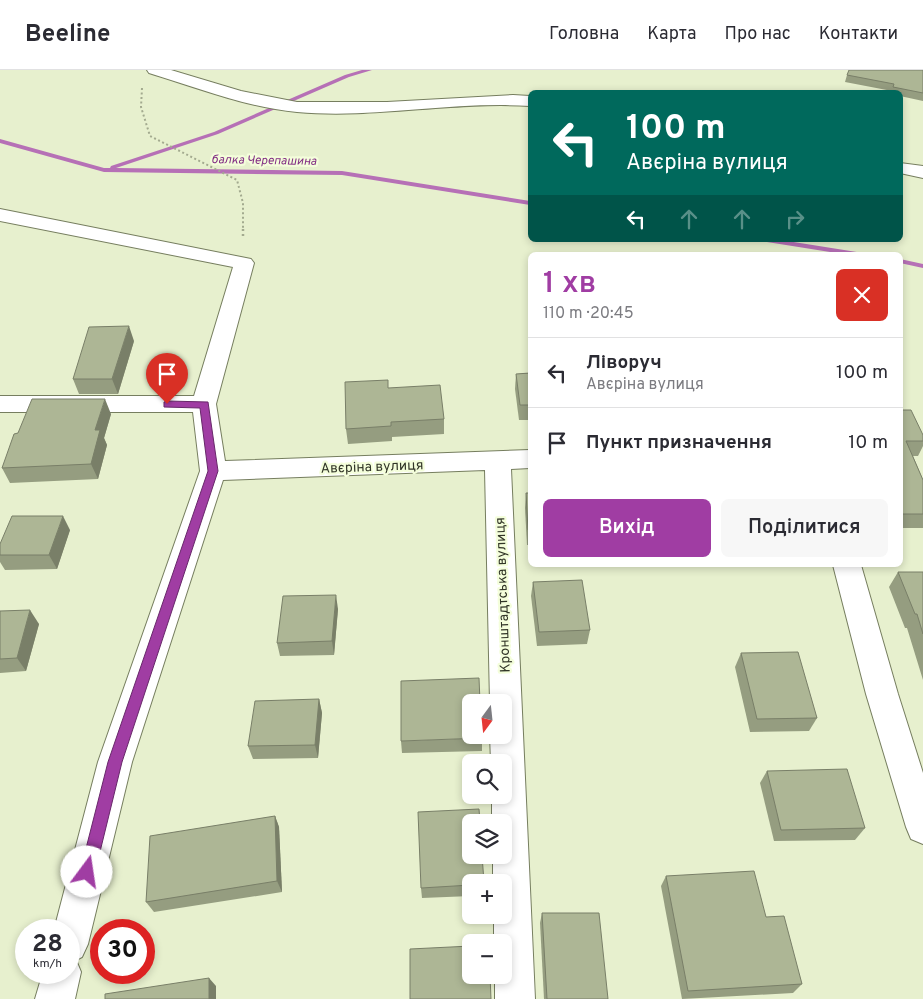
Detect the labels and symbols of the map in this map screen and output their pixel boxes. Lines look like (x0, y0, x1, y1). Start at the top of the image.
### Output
water label: балка Черепашина (211, 152, 318, 170)
pin (146, 353, 188, 404)
street label: Авєріна вулиця (320, 457, 424, 478)
street label: Кронштадтська вулиця (492, 517, 515, 673)
north arrow (462, 694, 512, 744)
position arrow (60, 845, 112, 897)
speed limit sign: 30 (90, 919, 155, 984)

